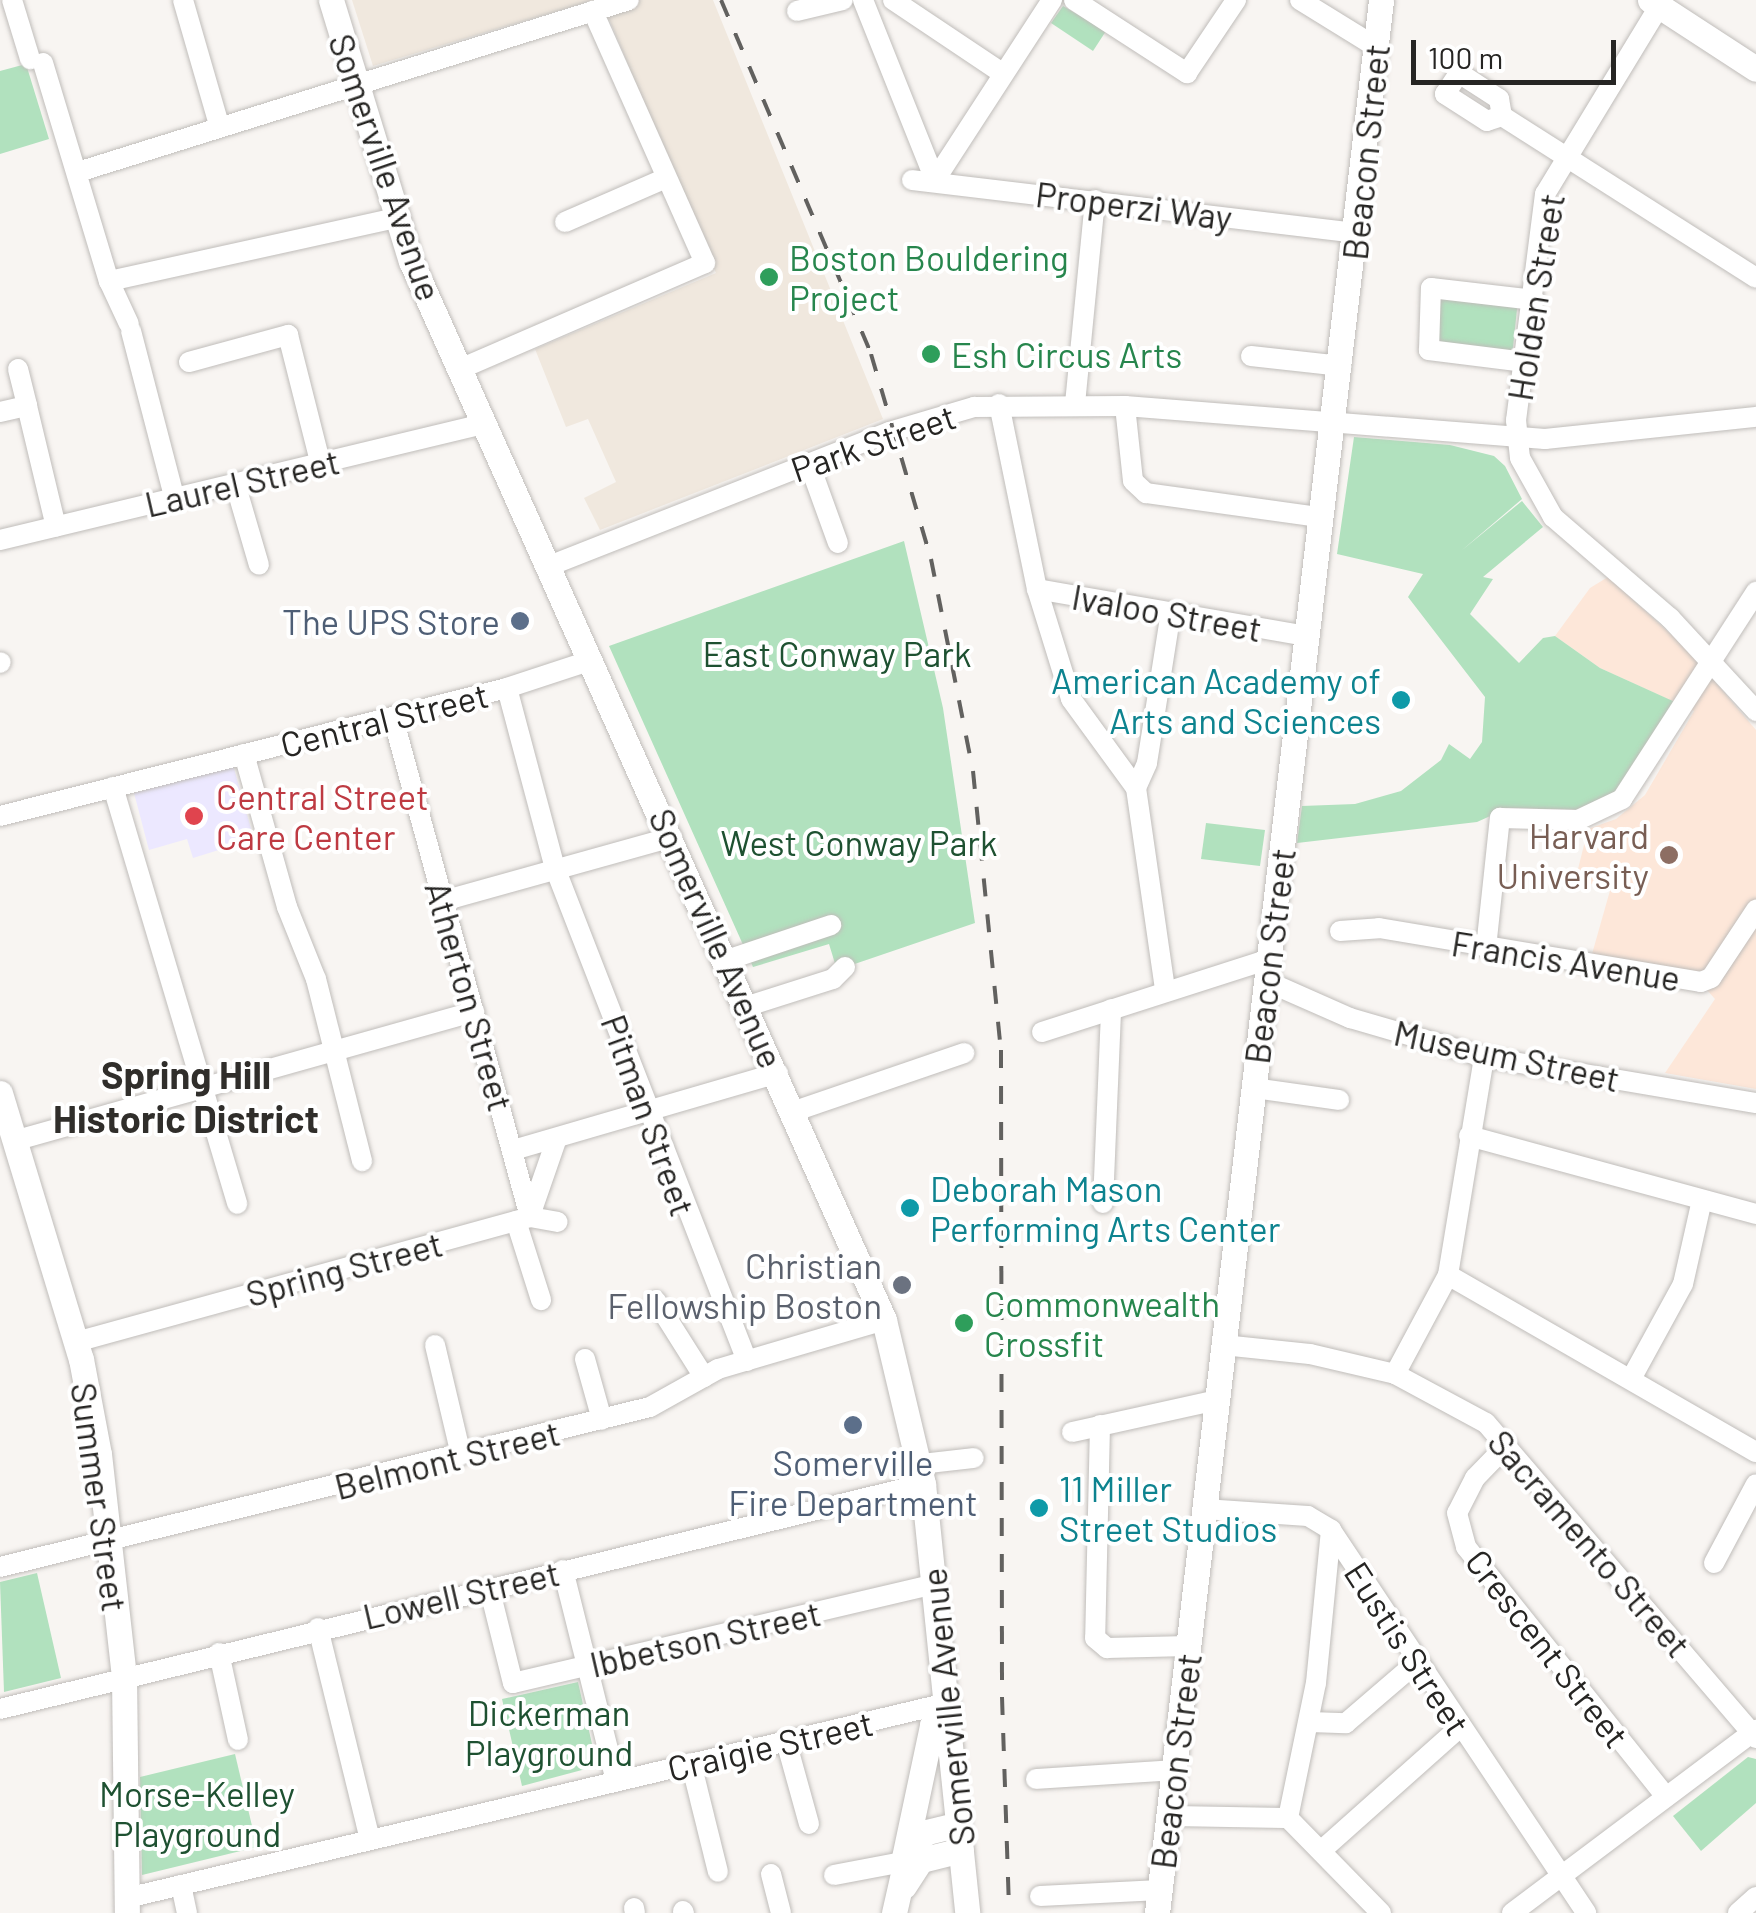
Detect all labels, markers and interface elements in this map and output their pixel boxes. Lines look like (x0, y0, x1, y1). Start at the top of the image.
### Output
scale bar (1416, 20, 1621, 82)
street label: Somerville Avenue (321, 28, 451, 306)
text: 100 m (1428, 39, 1503, 75)
street label: Beacon Street (1333, 42, 1397, 262)
street label: Properzi Way (1034, 172, 1234, 238)
street label: Holden Street (1498, 190, 1572, 404)
place label: Boston Bouldering Project (789, 236, 1069, 318)
marker: Boston Bouldering Project (758, 266, 780, 288)
place label: Esh Circus Arts (951, 333, 1182, 375)
marker: Esh Circus Arts (920, 343, 942, 365)
street label: Park Street (785, 394, 961, 490)
street label: Laurel Street (141, 439, 343, 525)
street label: Ivaloo Street (1069, 575, 1265, 649)
place label: The UPS Store (282, 600, 500, 642)
marker: The UPS Store (509, 610, 531, 632)
park label: East Conway Park (703, 632, 971, 674)
place label: American Academy of Arts and Sciences (1051, 659, 1381, 741)
street label: Central Street (276, 673, 492, 765)
marker: American Academy of Arts and Sciences (1390, 689, 1412, 711)
place label: Central Street Care Center (216, 775, 429, 857)
street label: Somerville Avenue (641, 802, 793, 1074)
marker: Central Street Care Center (181, 803, 207, 829)
place label: Harvard University (1497, 814, 1649, 896)
park label: West Conway Park (720, 821, 998, 863)
marker: Harvard University (1658, 844, 1680, 866)
street label: Beacon Street (1235, 846, 1303, 1066)
street label: Atherton Street (417, 876, 523, 1116)
street label: Francis Avenue (1449, 921, 1683, 999)
street label: Pitman Street (593, 1009, 705, 1221)
street label: Museum Street (1390, 1011, 1624, 1099)
district label: Spring Hill Historic District (53, 1052, 319, 1142)
place label: Deborah Mason Performing Arts Center (930, 1167, 1280, 1249)
marker: Deborah Mason Performing Arts Center (899, 1197, 921, 1219)
street label: Spring Street (241, 1222, 447, 1314)
place label: Christian Fellowship Boston (607, 1244, 882, 1326)
marker: Christian Fellowship Boston (891, 1274, 913, 1296)
place label: Commonwealth Crossfit (984, 1282, 1220, 1364)
marker: Commonwealth Crossfit (953, 1312, 975, 1334)
street label: Summer Street (63, 1380, 137, 1614)
street label: Belmont Street (330, 1411, 564, 1507)
marker: Somerville Fire Department (842, 1414, 864, 1436)
street label: Sacramento Street (1480, 1421, 1700, 1665)
place label: Somerville Fire Department (728, 1441, 978, 1523)
place label: 11 Miller Street Studios (1059, 1467, 1277, 1549)
marker: 11 Miller Street Studios (1028, 1497, 1050, 1519)
street label: Crescent Street (1458, 1541, 1638, 1755)
street label: Lowell Street (359, 1551, 563, 1637)
street label: Eustis Street (1337, 1554, 1479, 1742)
street label: Somerville Avenue (912, 1566, 982, 1848)
street label: Ibbetson Street (586, 1591, 824, 1685)
street label: Beacon Street (1141, 1651, 1209, 1871)
park label: Dickerman Playground (465, 1691, 633, 1773)
street label: Craigie Street (663, 1701, 877, 1789)
park label: Morse-Kelley Playground (99, 1772, 295, 1854)

